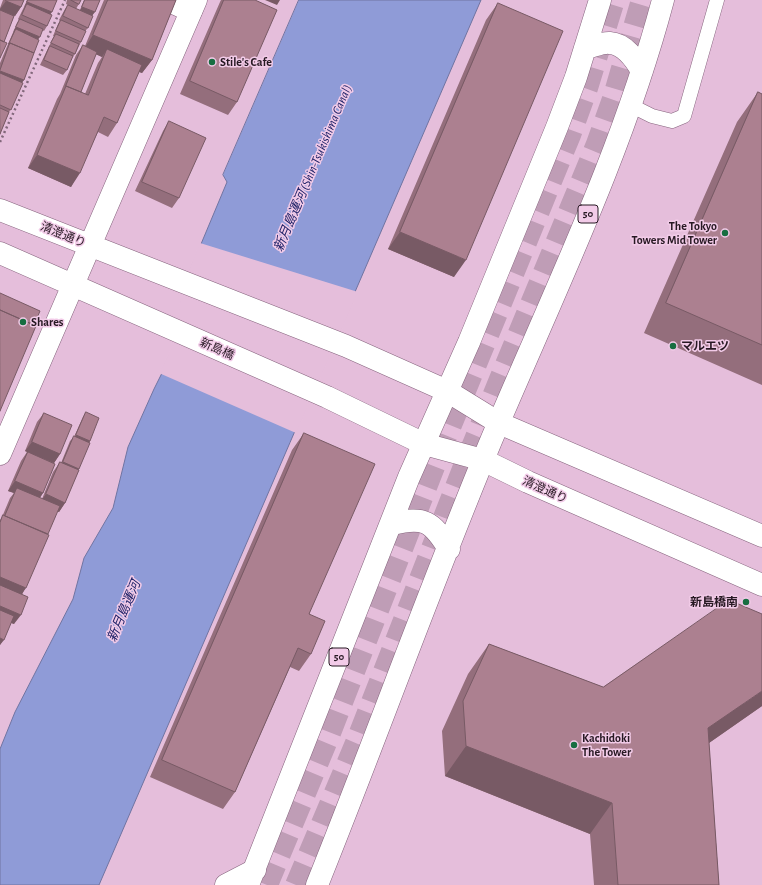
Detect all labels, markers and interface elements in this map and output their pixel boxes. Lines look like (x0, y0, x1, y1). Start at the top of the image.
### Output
place label: Stile's Cafe (220, 55, 272, 69)
marker: Stile's Cafe (207, 57, 217, 67)
water label: 新月島運河 (Shin-Tsukishima Canal) (271, 82, 355, 254)
road number: 50 (578, 205, 598, 223)
street label: 清澄通り (38, 219, 88, 251)
place label: The Tokyo Towers Mid Tower (631, 219, 717, 247)
marker: The Tokyo Towers Mid Tower (720, 228, 730, 238)
place label: Shares (31, 315, 63, 329)
marker: Shares (18, 317, 28, 327)
street label: 新島橋 (198, 335, 236, 363)
place label: マルエツ (681, 339, 729, 353)
marker: マルエツ (668, 341, 678, 351)
street label: 清澄通り (520, 474, 570, 506)
water label: 新月島運河 (104, 578, 144, 644)
place label: 新島橋南 (690, 595, 738, 609)
marker: 新島橋南 (741, 597, 751, 607)
road number: 50 (329, 648, 349, 666)
place label: Kachidoki The Tower (582, 731, 631, 759)
marker: Kachidoki The Tower (569, 740, 579, 750)

